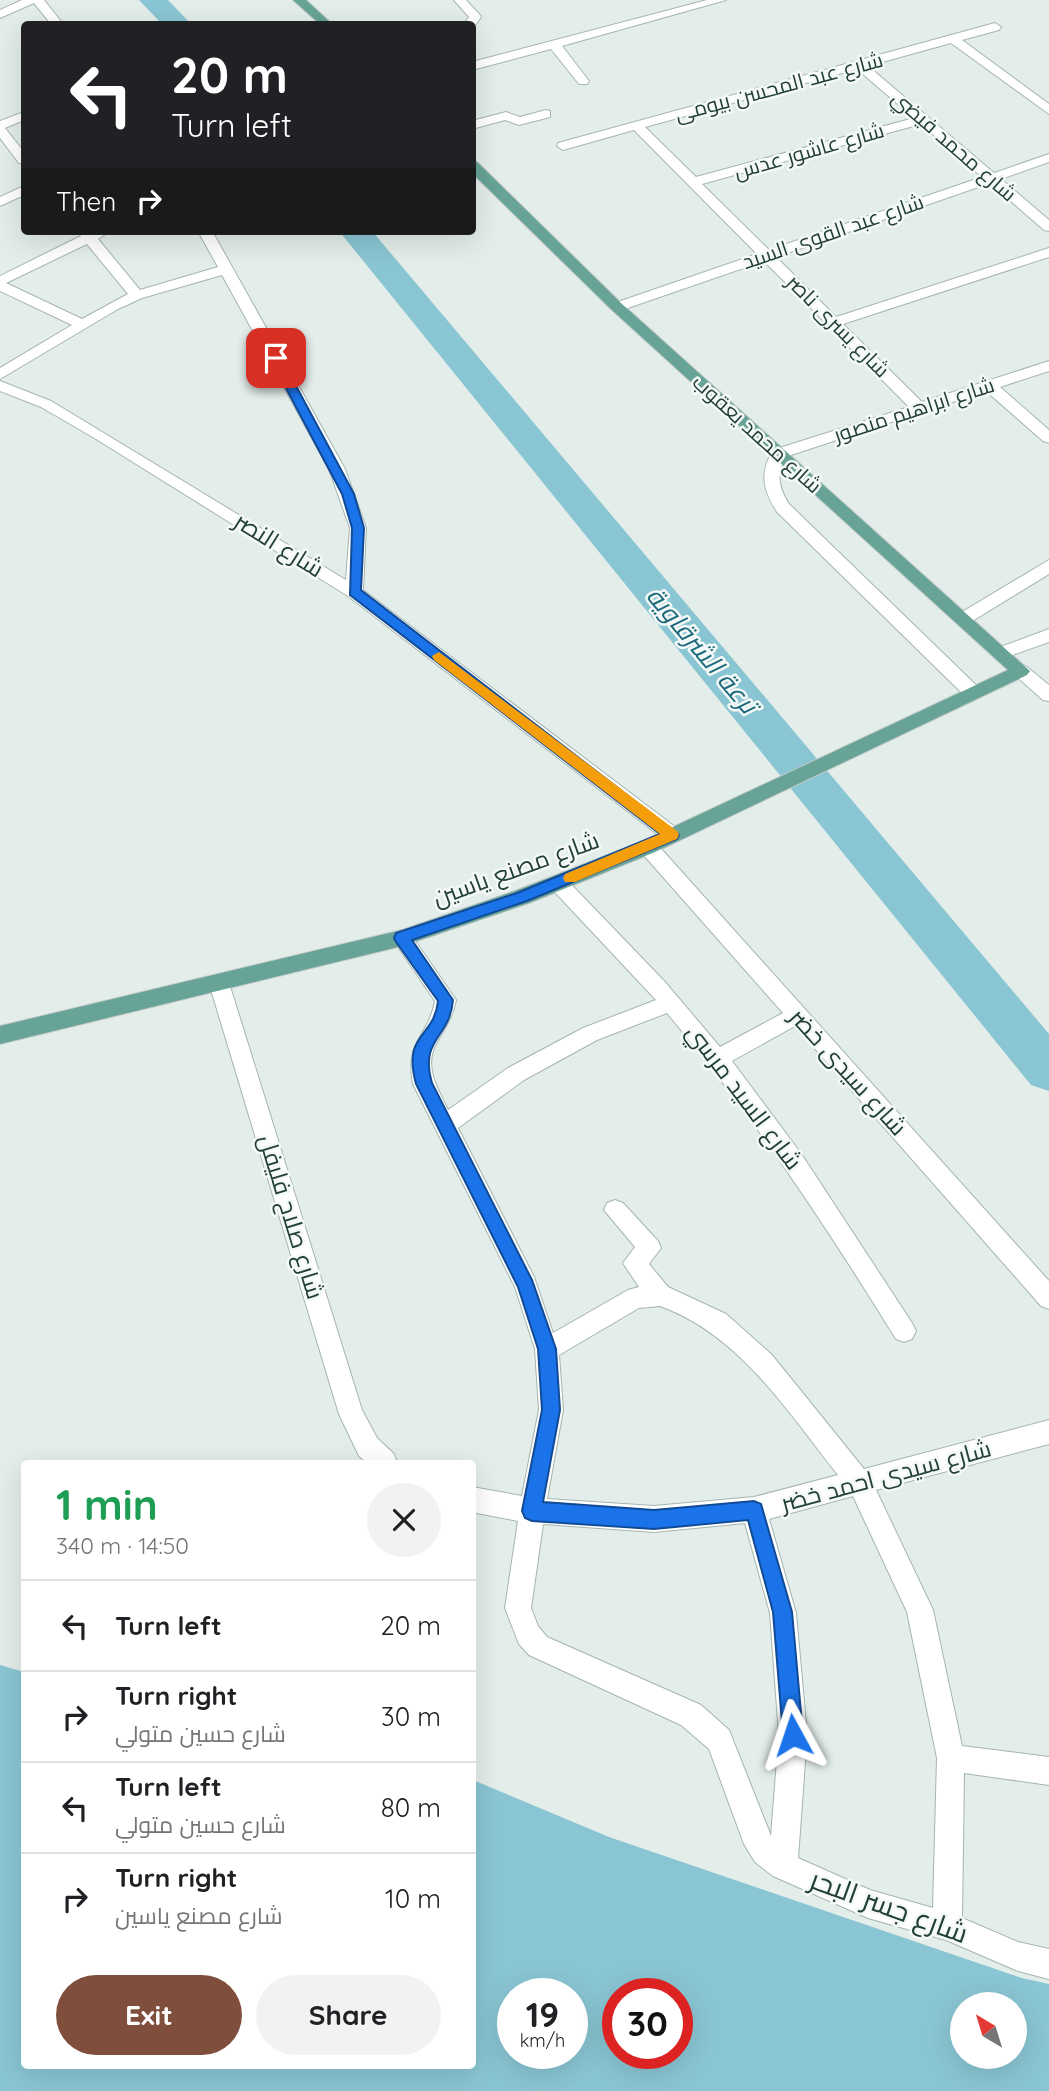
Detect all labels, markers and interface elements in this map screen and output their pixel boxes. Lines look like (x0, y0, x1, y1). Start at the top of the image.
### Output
text: 20 m (171, 44, 288, 105)
street label: شارع عبد المحسن بيومى (672, 46, 886, 128)
icon: left (56, 49, 147, 140)
street label: شارع محمد فيضي (885, 84, 1022, 209)
text: Turn left (171, 105, 292, 145)
street label: شارع عاشور عدس (731, 116, 887, 186)
icon: right (130, 182, 168, 220)
text: Then (56, 185, 116, 218)
street label: شارع عبد القوى السيد (738, 188, 928, 276)
street label: شارع يسرى ناصر (780, 268, 896, 384)
pin (246, 328, 306, 388)
icon: arrive (257, 339, 295, 377)
street label: شارع محمد يعقوب (686, 368, 828, 500)
street label: شارع ابراهيم منصور (829, 371, 998, 449)
street label: شارع النصر (226, 504, 330, 585)
water label: ترعة الشرقاوية (640, 579, 768, 724)
street label: شارع مصنع ياسين (428, 824, 604, 914)
street label: شارع سيدى خضر (781, 1000, 914, 1143)
street label: شارع السيد مرسي (677, 1018, 809, 1178)
street label: شارع صلاح فليفل (251, 1131, 331, 1303)
street label: شارع سيدى احمد خضر (775, 1433, 995, 1520)
text: 1 min (56, 1478, 158, 1531)
button: close (367, 1483, 441, 1557)
text: 340 m · 14:50 (56, 1531, 189, 1560)
icon: left (56, 1607, 94, 1645)
text: Turn left (115, 1609, 222, 1642)
text: 20 m (380, 1609, 441, 1642)
text: Turn right (115, 1679, 237, 1712)
icon: right (56, 1698, 94, 1736)
position arrow (756, 1698, 830, 1772)
text: 30 m (381, 1700, 441, 1733)
text: شارع حسين متولي (115, 1719, 286, 1748)
text: Turn left (115, 1770, 222, 1803)
icon: left (56, 1789, 94, 1827)
text: 80 m (381, 1791, 441, 1824)
text: شارع حسين متولي (115, 1810, 286, 1839)
street label: شارع جسر البحر (803, 1860, 973, 1952)
text: Turn right (115, 1861, 237, 1894)
icon: right (56, 1880, 94, 1918)
text: 10 m (385, 1882, 441, 1915)
text: شارع مصنع ياسين (115, 1901, 283, 1930)
button: Exit (56, 1975, 242, 2055)
button: Share (256, 1975, 441, 2055)
speed limit sign: 30 (602, 1978, 693, 2069)
text: 19 (526, 1992, 559, 2036)
north arrow (950, 1992, 1027, 2068)
map controls (950, 1992, 1027, 2069)
text: km/h (520, 2029, 565, 2052)

